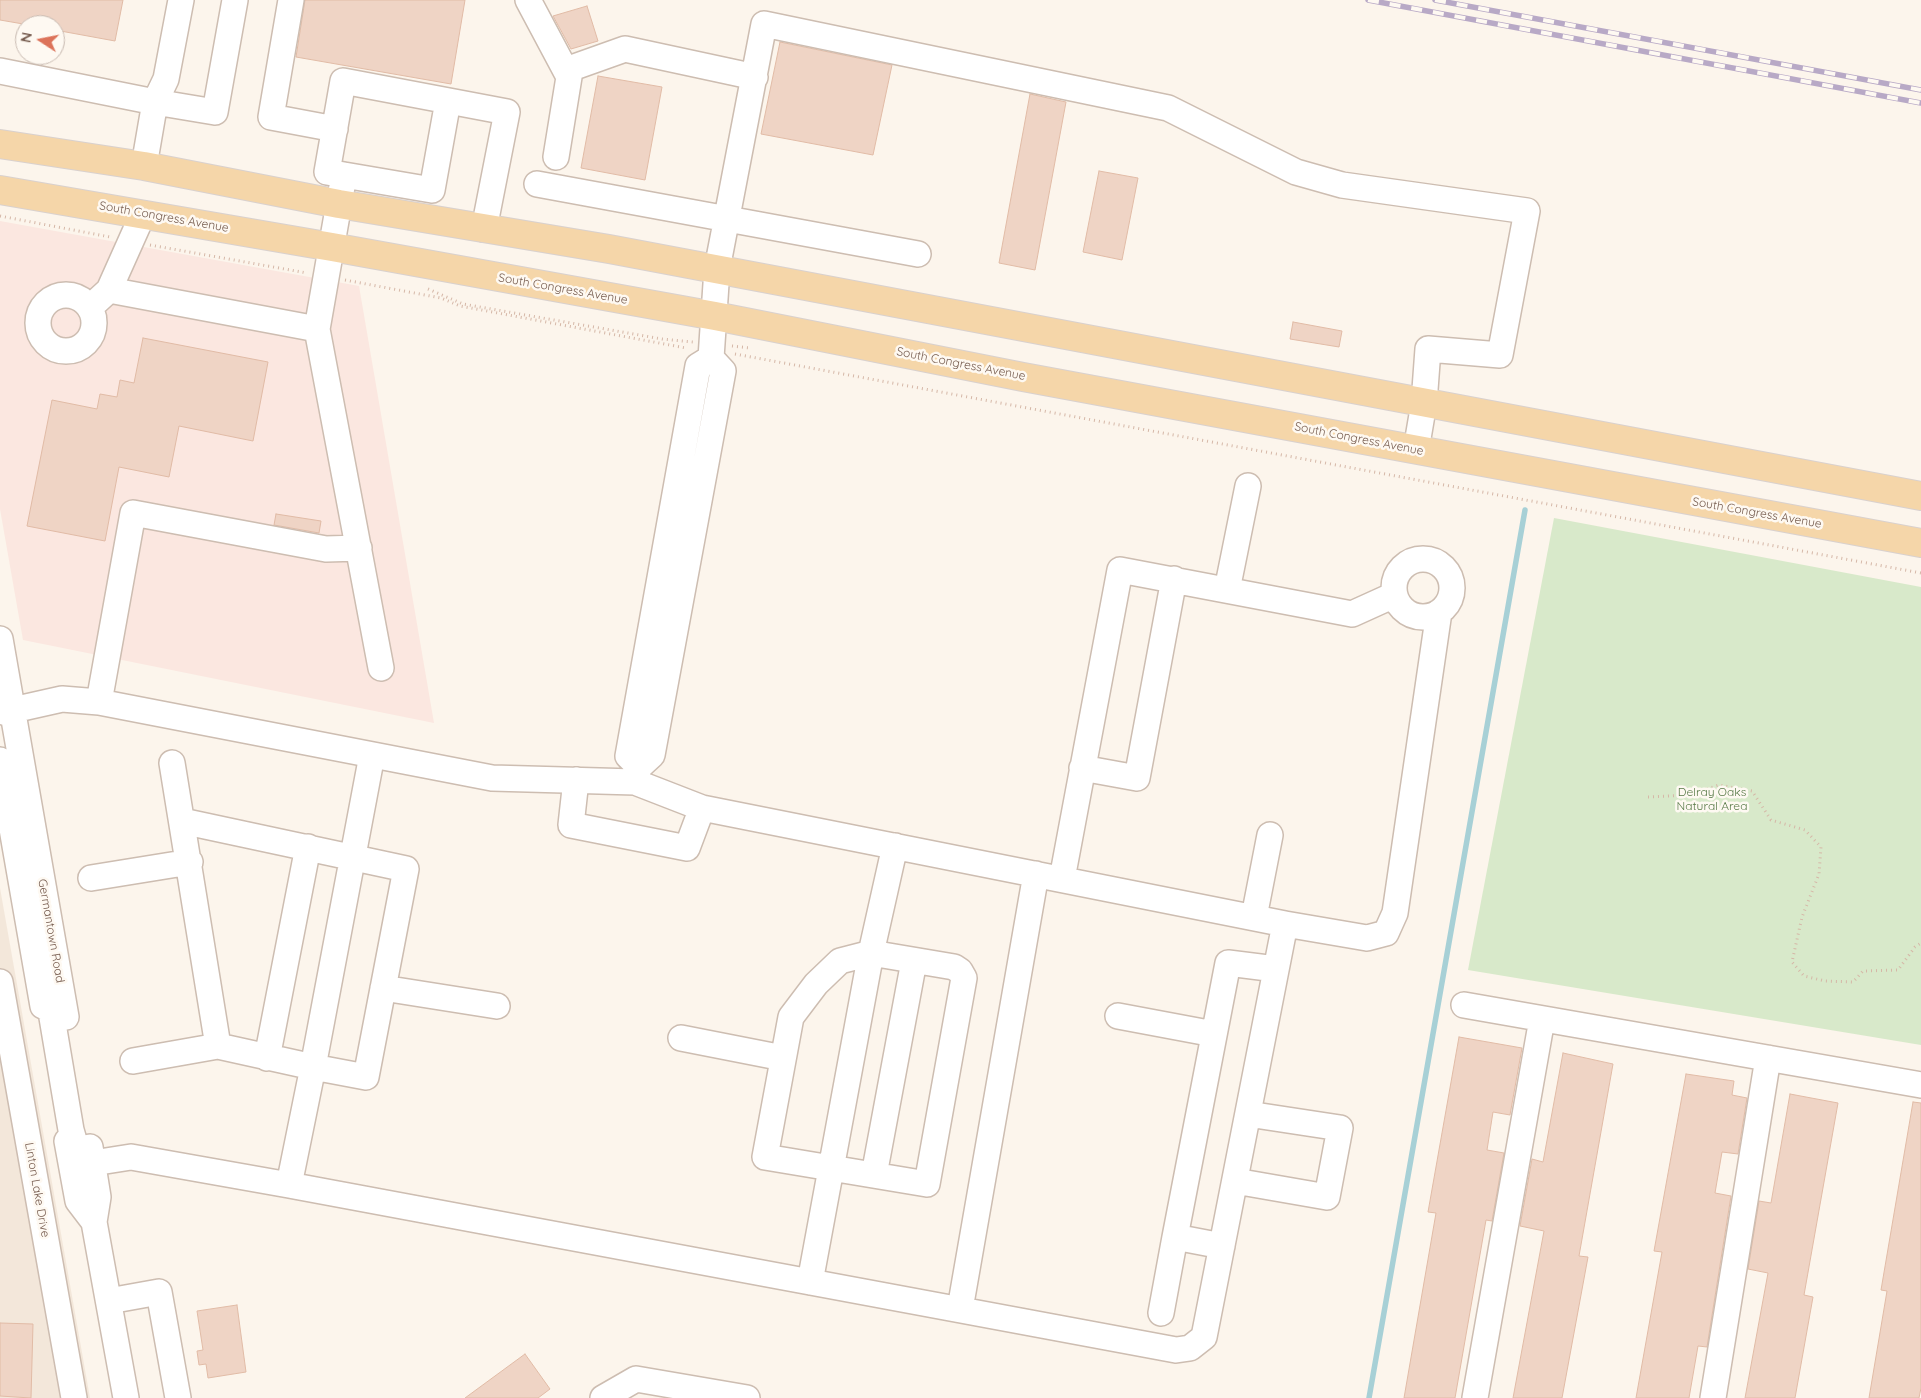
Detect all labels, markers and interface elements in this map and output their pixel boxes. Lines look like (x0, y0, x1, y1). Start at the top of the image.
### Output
north arrow (15, 15, 65, 65)
text: N (16, 31, 36, 44)
street label: South Congress Avenue (98, 199, 230, 235)
street label: South Congress Avenue (497, 271, 629, 307)
street label: South Congress Avenue (895, 344, 1027, 384)
street label: South Congress Avenue (1293, 419, 1425, 459)
street label: South Congress Avenue (1691, 495, 1823, 531)
park label: Delray Oaks Natural Area (1677, 785, 1747, 813)
street label: Germantown Road (35, 878, 67, 984)
street label: Linton Lake Drive (22, 1141, 52, 1239)

